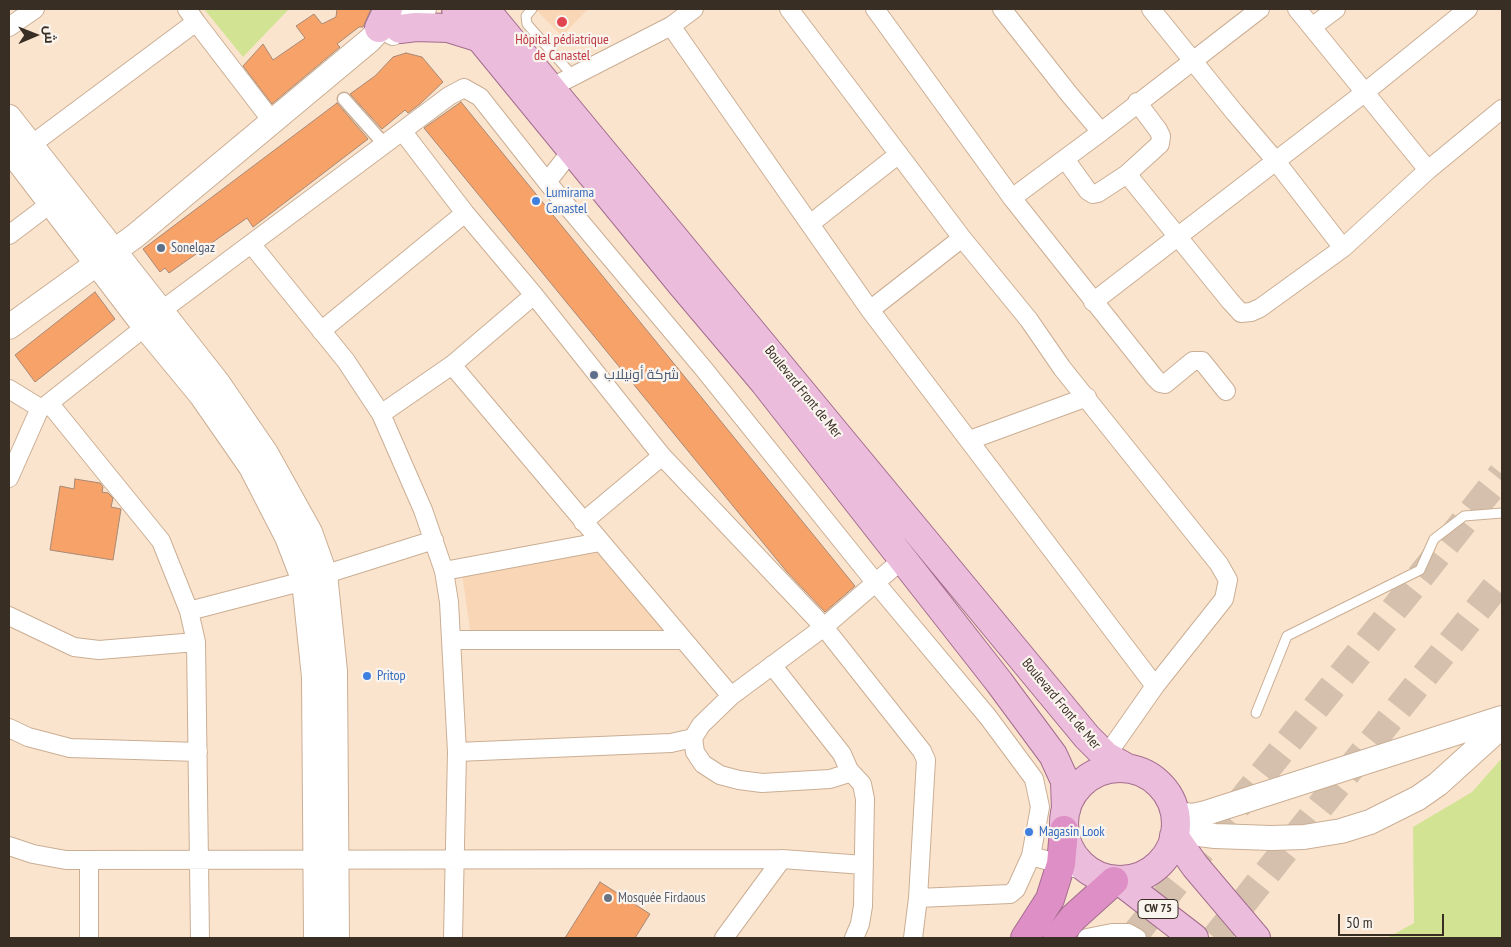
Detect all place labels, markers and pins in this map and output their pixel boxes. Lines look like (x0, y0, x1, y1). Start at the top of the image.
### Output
marker: Hôpital pédiatrique de Canastel (555, 15, 569, 29)
place label: Hôpital pédiatrique de Canastel (515, 32, 609, 64)
place label: Lumirama Canastel (546, 185, 594, 218)
marker: Lumirama Canastel (530, 195, 542, 207)
place label: Sonelgaz (171, 240, 215, 256)
marker: Sonelgaz (155, 242, 167, 254)
place label: شركة أونيلاب (604, 367, 679, 383)
marker: شركة أونيلاب (588, 369, 600, 381)
place label: Pritop (377, 668, 406, 684)
marker: Pritop (361, 670, 373, 682)
place label: Magasin Look (1039, 824, 1105, 840)
marker: Magasin Look (1023, 826, 1035, 838)
place label: Mosquée Firdaous (618, 890, 705, 906)
marker: Mosquée Firdaous (602, 892, 614, 904)

